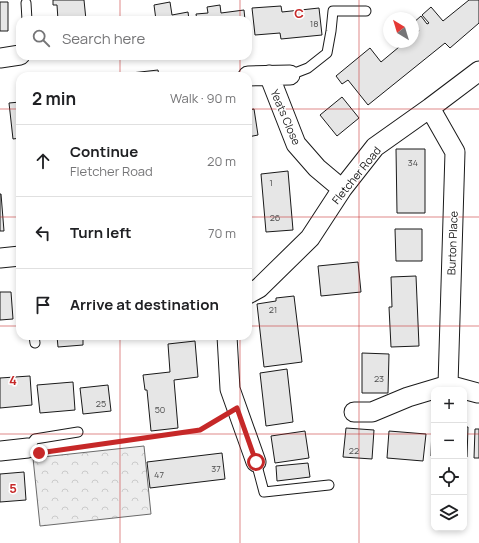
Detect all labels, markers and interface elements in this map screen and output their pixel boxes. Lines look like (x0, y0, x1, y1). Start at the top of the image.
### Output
text: C (294, 4, 304, 22)
north arrow (383, 12, 419, 48)
search box (16, 16, 252, 60)
house number: 18 (310, 17, 318, 30)
icon: search (30, 27, 52, 49)
text: Search here (62, 28, 145, 49)
text: 2 min (32, 87, 76, 110)
street label: Yeats Close (268, 87, 305, 148)
text: Walk · 90 m (170, 89, 236, 107)
text: Continue (70, 141, 138, 162)
street label: Fletcher Road (328, 143, 384, 207)
icon: ahead (32, 150, 54, 172)
text: 20 m (207, 152, 236, 170)
house number: 34 (408, 156, 418, 169)
text: Fletcher Road (70, 162, 153, 180)
house number: 1 (269, 176, 273, 189)
street label: Burton Place (443, 210, 461, 275)
house number: 26 (270, 211, 281, 224)
icon: left (32, 222, 54, 244)
text: Turn left (70, 222, 132, 243)
text: 70 m (208, 224, 236, 242)
icon: arrive (32, 294, 54, 316)
text: Arrive at destination (70, 294, 219, 315)
house number: 21 (269, 303, 277, 316)
text: 4 (9, 371, 17, 389)
house number: 23 (374, 372, 384, 385)
map controls (431, 387, 467, 531)
button: + (431, 387, 467, 423)
house number: 25 (96, 397, 106, 410)
house number: 50 (155, 403, 165, 416)
button: − (431, 423, 467, 459)
route end (30, 444, 48, 462)
house number: 22 (349, 444, 359, 457)
route start (247, 453, 265, 471)
button: locate (431, 459, 467, 495)
house number: 37 (211, 462, 221, 475)
house number: 47 (154, 468, 164, 481)
text: 5 (9, 479, 17, 497)
button: layers (431, 495, 467, 531)

